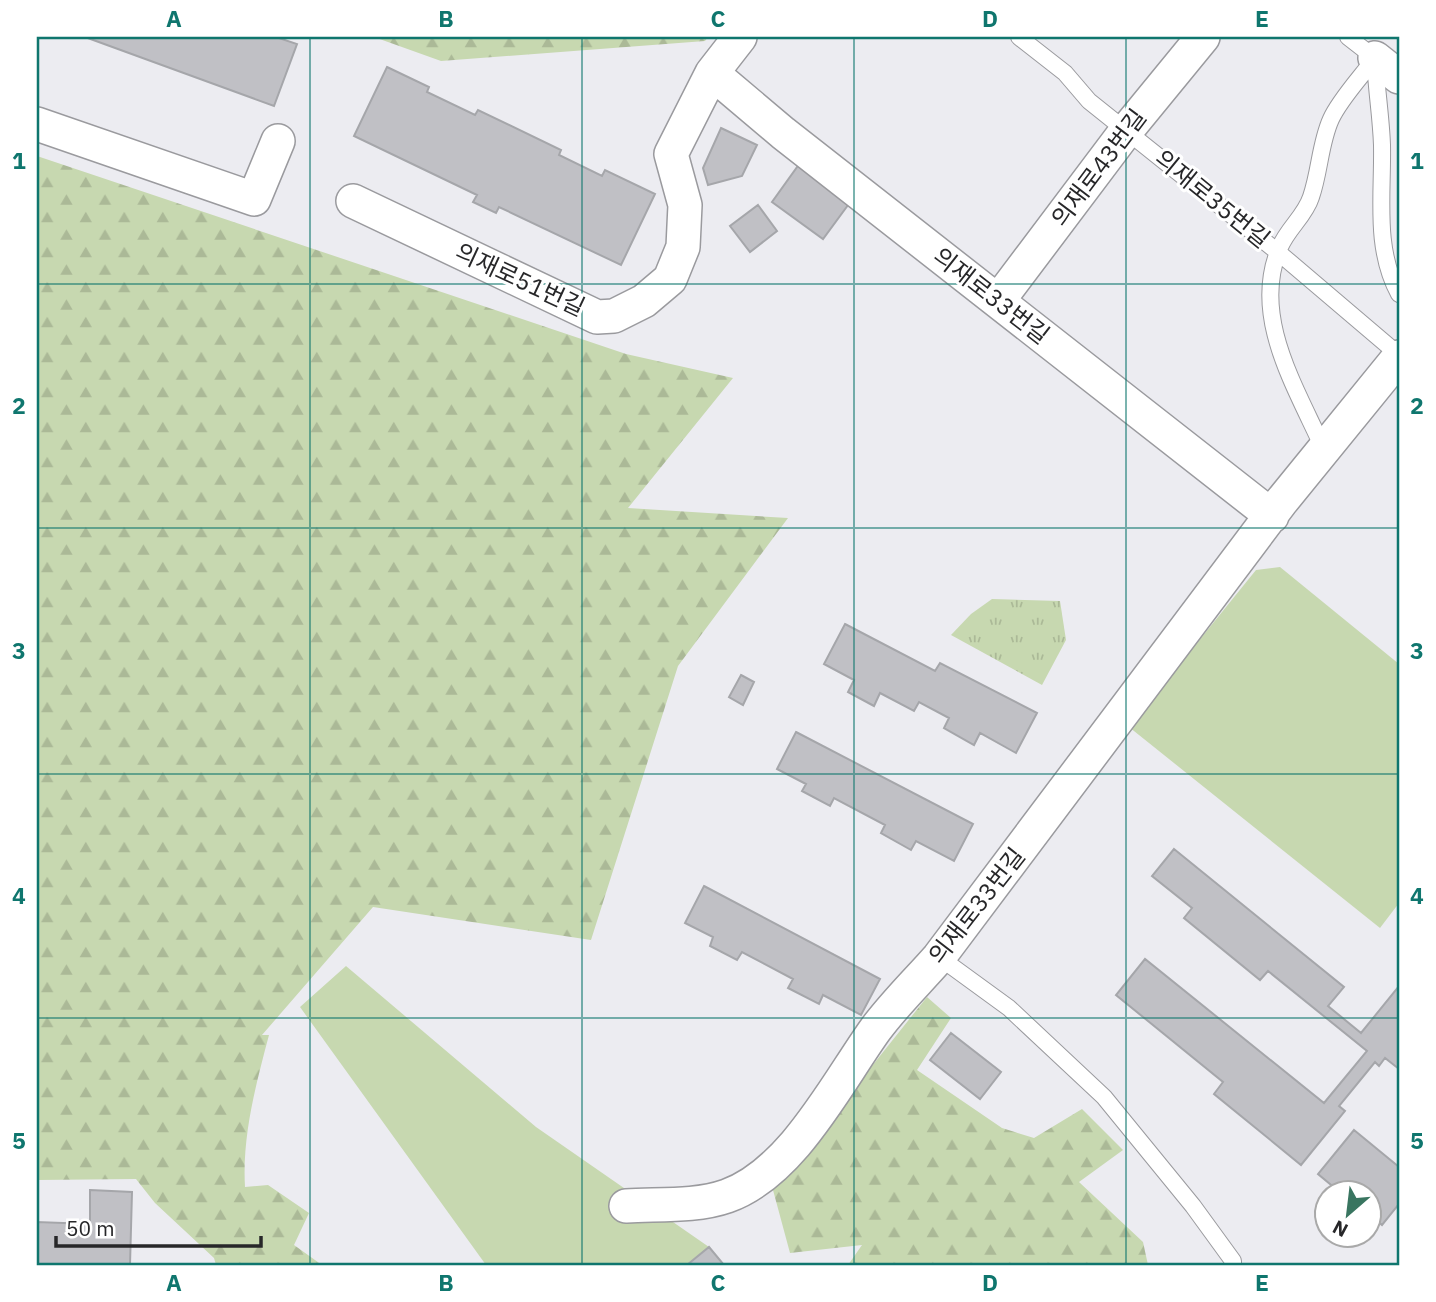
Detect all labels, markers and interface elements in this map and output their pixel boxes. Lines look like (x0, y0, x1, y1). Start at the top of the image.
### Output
text: A (166, 3, 182, 33)
text: B (438, 3, 454, 33)
text: C (711, 3, 726, 33)
text: D (982, 3, 998, 33)
text: E (1255, 3, 1269, 33)
street label: 의재로43번길 (1044, 102, 1153, 233)
street label: 의재로35번길 (1148, 142, 1277, 254)
text: 1 (12, 145, 26, 175)
text: 1 (1410, 145, 1424, 175)
street label: 의재로51번길 (451, 235, 590, 323)
street label: 의재로33번길 (927, 240, 1056, 351)
text: 2 (12, 390, 26, 420)
text: 2 (1410, 390, 1424, 420)
text: 3 (12, 635, 26, 665)
text: 3 (1410, 635, 1424, 665)
street label: 의재로33번길 (921, 841, 1032, 970)
text: 4 (12, 880, 26, 910)
text: 4 (1410, 880, 1424, 910)
text: 5 (12, 1125, 26, 1155)
text: 5 (1410, 1125, 1424, 1155)
north arrow (1314, 1180, 1384, 1250)
scale bar (56, 1204, 261, 1248)
text: 50 m (66, 1214, 115, 1242)
text: N (1328, 1215, 1352, 1243)
text: A (166, 1267, 182, 1297)
text: B (438, 1267, 454, 1297)
text: C (711, 1267, 726, 1297)
text: D (982, 1267, 998, 1297)
text: E (1255, 1267, 1269, 1297)

